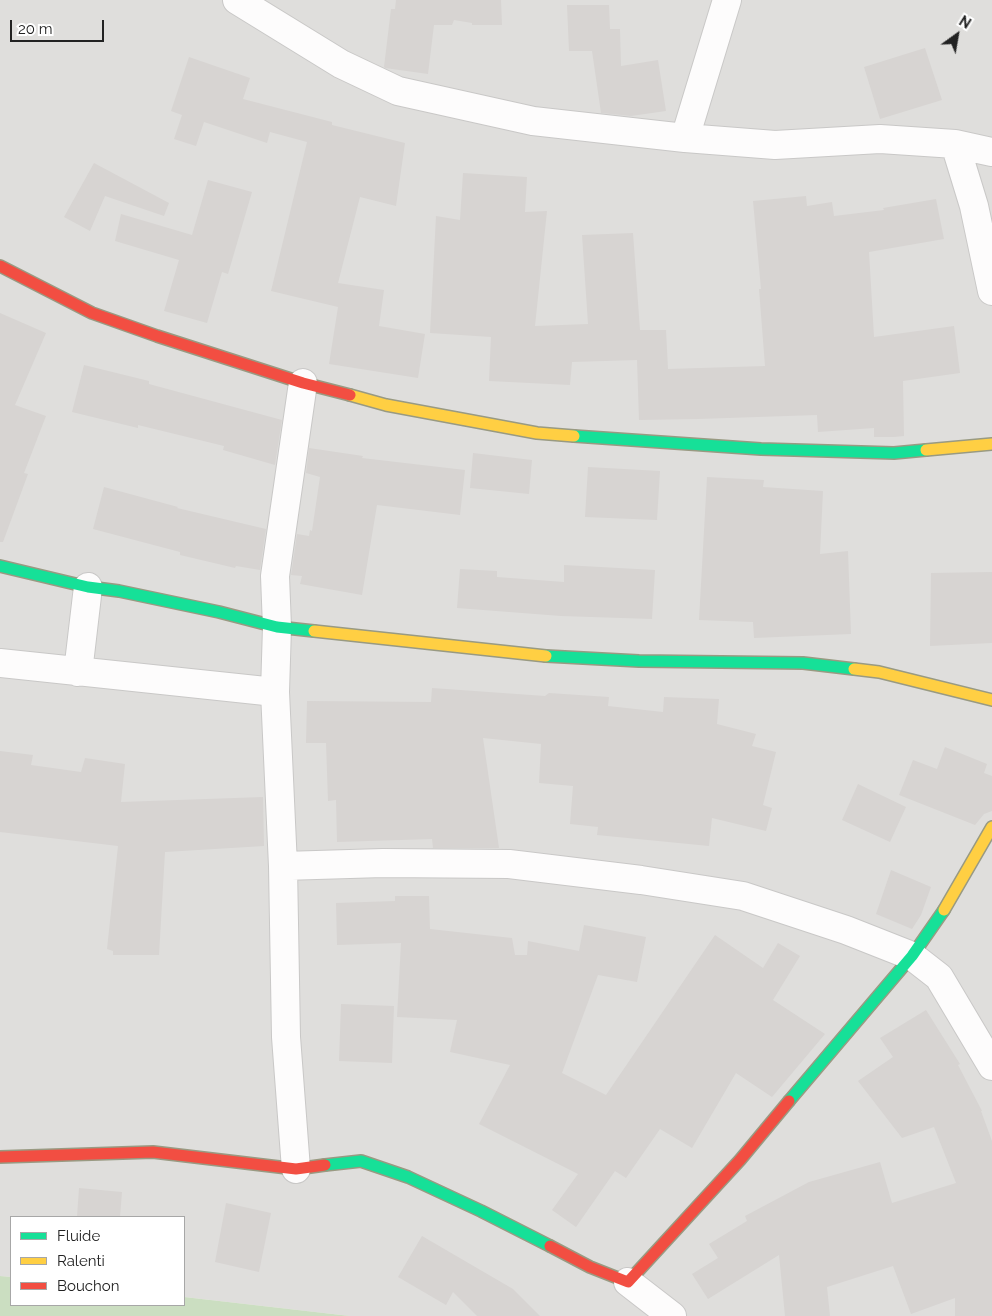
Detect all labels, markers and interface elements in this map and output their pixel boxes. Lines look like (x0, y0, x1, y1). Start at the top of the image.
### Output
scale bar (12, 10, 106, 42)
north arrow (932, 10, 982, 60)
text: N (956, 13, 974, 32)
text: 20 m (18, 20, 53, 38)
legend (10, 1216, 185, 1306)
text: Fluide (57, 1227, 100, 1245)
text: Ralenti (57, 1252, 105, 1270)
text: Bouchon (57, 1277, 119, 1295)

